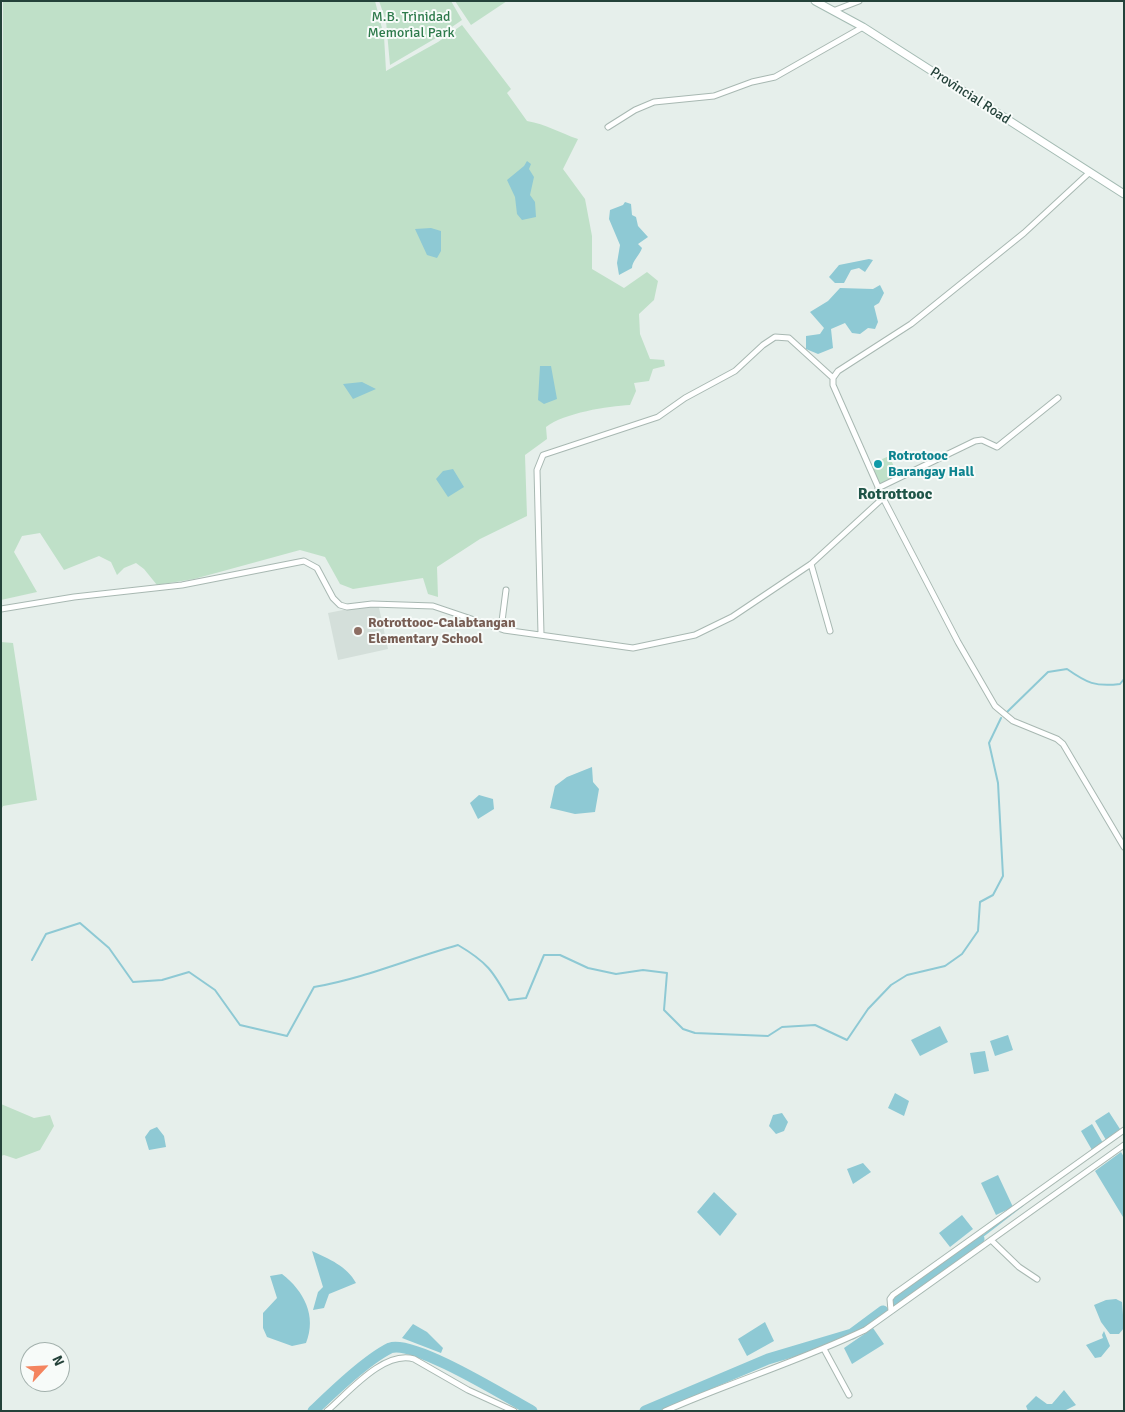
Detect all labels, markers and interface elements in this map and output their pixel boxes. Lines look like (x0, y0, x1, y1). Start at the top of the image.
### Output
park label: M.B. Trinidad Memorial Park (367, 9, 455, 41)
street label: Provincial Road (927, 64, 1013, 128)
place label: Rotrotooc Barangay Hall (888, 448, 974, 481)
marker: Rotrotooc Barangay Hall (872, 458, 884, 470)
district label: Rotrottooc (858, 485, 932, 505)
place label: Rotrottooc-Calabtangan Elementary School (368, 615, 516, 648)
marker: Rotrottooc-Calabtangan Elementary School (352, 625, 364, 637)
north arrow (20, 1342, 70, 1392)
text: N (48, 1353, 68, 1369)

